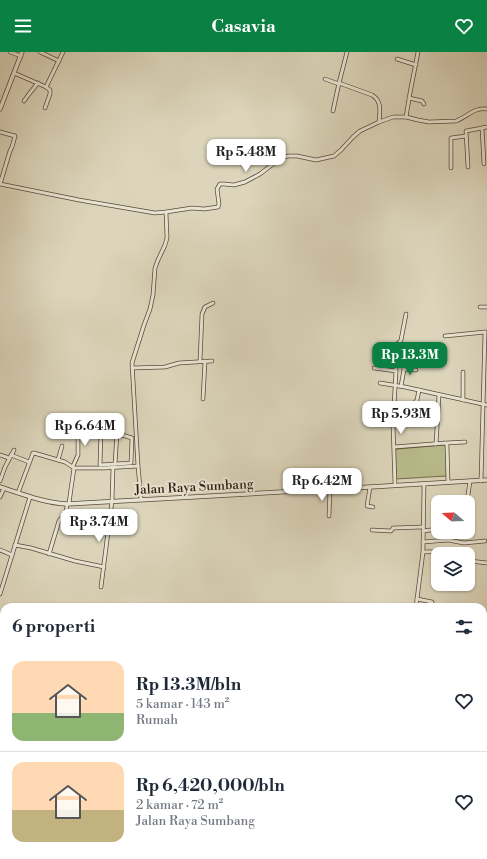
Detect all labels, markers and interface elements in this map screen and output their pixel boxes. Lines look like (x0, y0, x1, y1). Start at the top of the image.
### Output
icon: menu (12, 15, 34, 37)
text: Casavia (211, 15, 276, 38)
icon: heart (453, 15, 475, 37)
pin: Rp 5.48M (205, 139, 287, 173)
text: Rp 5.48M (216, 144, 276, 160)
pin: Rp 13.3M (369, 342, 451, 376)
text: Rp 13.3M (381, 347, 439, 363)
pin: Rp 5.93M (360, 401, 442, 435)
text: Rp 5.93M (371, 406, 431, 422)
pin: Rp 6.64M (44, 413, 126, 447)
text: Rp 6.64M (55, 418, 115, 434)
pin: Rp 6.42M (281, 468, 363, 502)
text: Rp 6.42M (292, 473, 352, 489)
street label: Jalan Raya Sumbang (133, 476, 254, 498)
north arrow (431, 495, 475, 539)
map controls (431, 495, 475, 591)
pin: Rp 3.74M (58, 509, 140, 543)
text: Rp 3.74M (70, 514, 128, 530)
button: layers (431, 547, 475, 591)
text: 6 properti (12, 616, 95, 638)
icon: filters (453, 616, 475, 638)
text: Rp 13.3M/bln (136, 674, 241, 696)
icon: home (44, 677, 92, 725)
icon: heart (453, 690, 475, 712)
text: 5 kamar · 143 m² (136, 696, 229, 712)
text: Rumah (136, 712, 178, 728)
text: Rp 6,420,000/bln (136, 775, 285, 797)
icon: home (44, 778, 92, 826)
icon: heart (453, 791, 475, 813)
text: 2 kamar · 72 m² (136, 797, 223, 813)
text: Jalan Raya Sumbang (136, 813, 255, 829)

